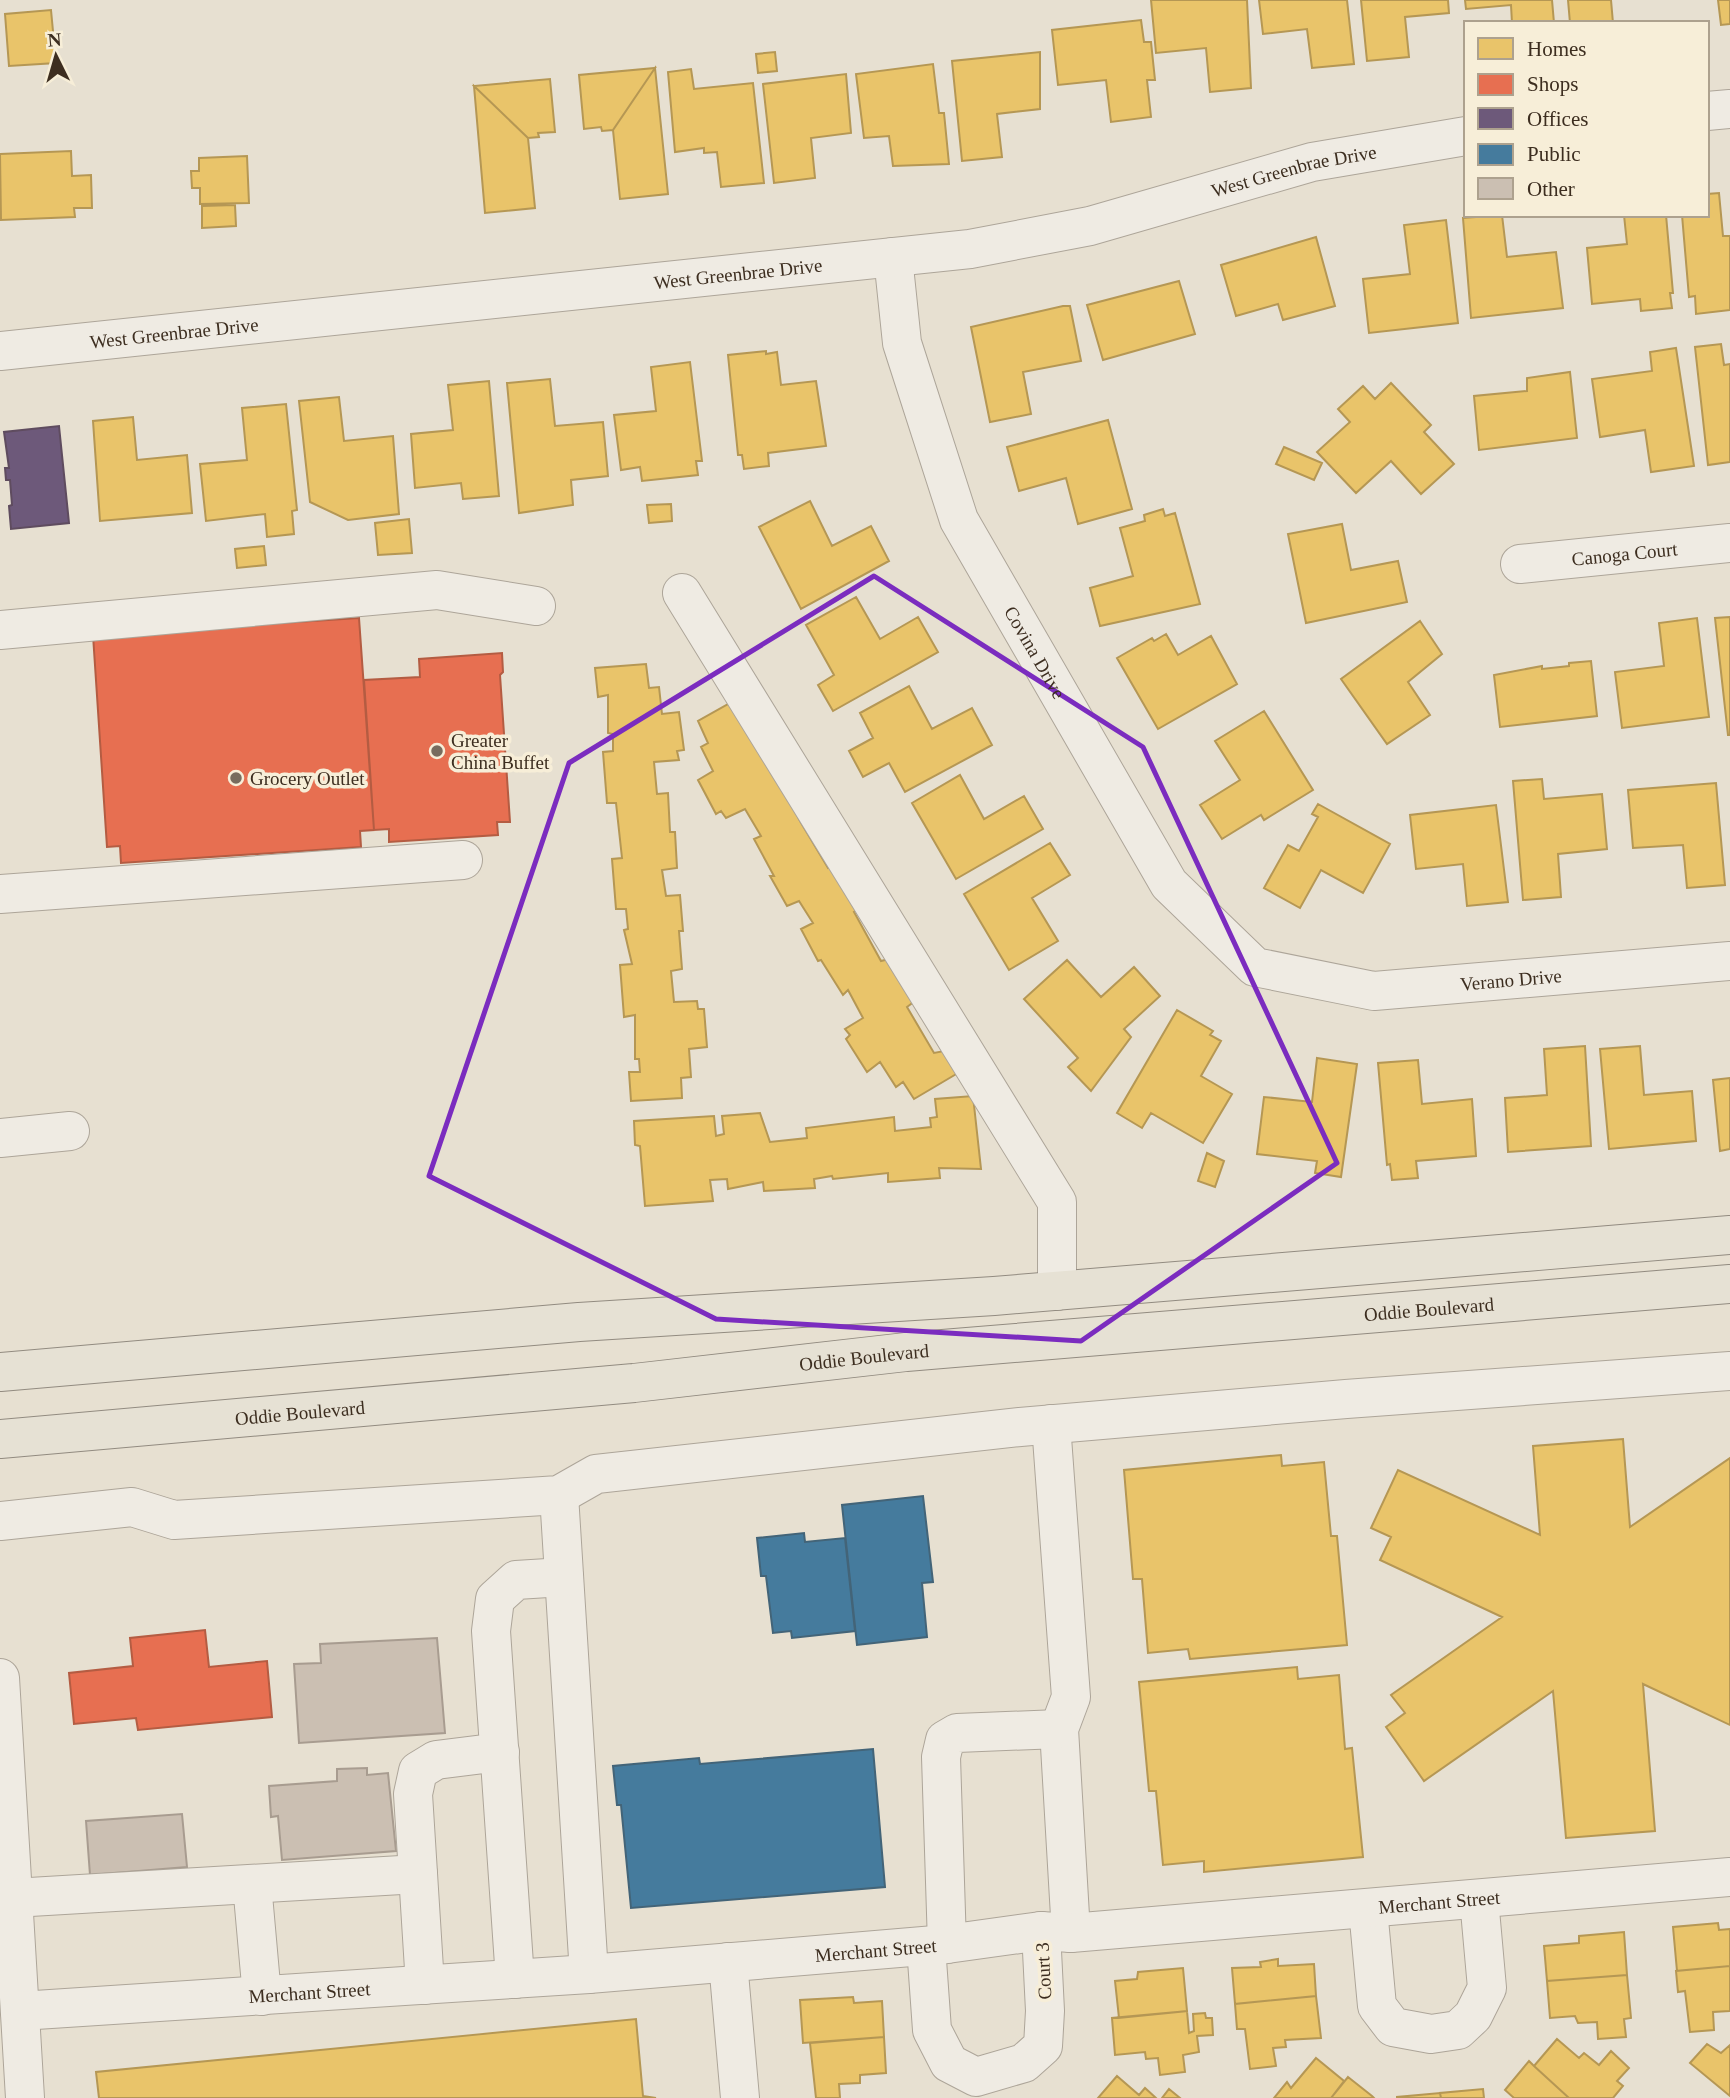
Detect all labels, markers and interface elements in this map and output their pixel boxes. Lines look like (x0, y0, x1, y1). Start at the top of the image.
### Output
north arrow (21, 21, 91, 91)
legend (1464, 21, 1709, 217)
text: N (47, 28, 63, 51)
text: Homes (1527, 37, 1587, 61)
text: Shops (1527, 72, 1578, 96)
text: Offices (1527, 107, 1588, 131)
street label: West Greenbrae Drive (1209, 141, 1378, 201)
text: Public (1527, 142, 1581, 166)
text: Other (1527, 177, 1575, 201)
street label: West Greenbrae Drive (653, 255, 823, 293)
street label: West Greenbrae Drive (89, 314, 259, 352)
street label: Canoga Court (1571, 538, 1679, 570)
street label: Covina Drive (1000, 603, 1070, 702)
place label: Greater China Buffet (451, 730, 550, 773)
marker: Greater China Buffet (429, 743, 445, 759)
place label: Grocery Outlet (250, 768, 365, 789)
marker: Grocery Outlet (228, 770, 244, 786)
street label: Verano Drive (1459, 965, 1563, 995)
street label: Oddie Boulevard (1363, 1293, 1495, 1325)
street label: Oddie Boulevard (798, 1340, 930, 1375)
street label: Oddie Boulevard (234, 1397, 366, 1429)
street label: Merchant Street (1378, 1887, 1502, 1918)
street label: Merchant Street (814, 1935, 938, 1966)
street label: Court 3 (1032, 1942, 1055, 2000)
street label: Merchant Street (248, 1978, 372, 2007)

